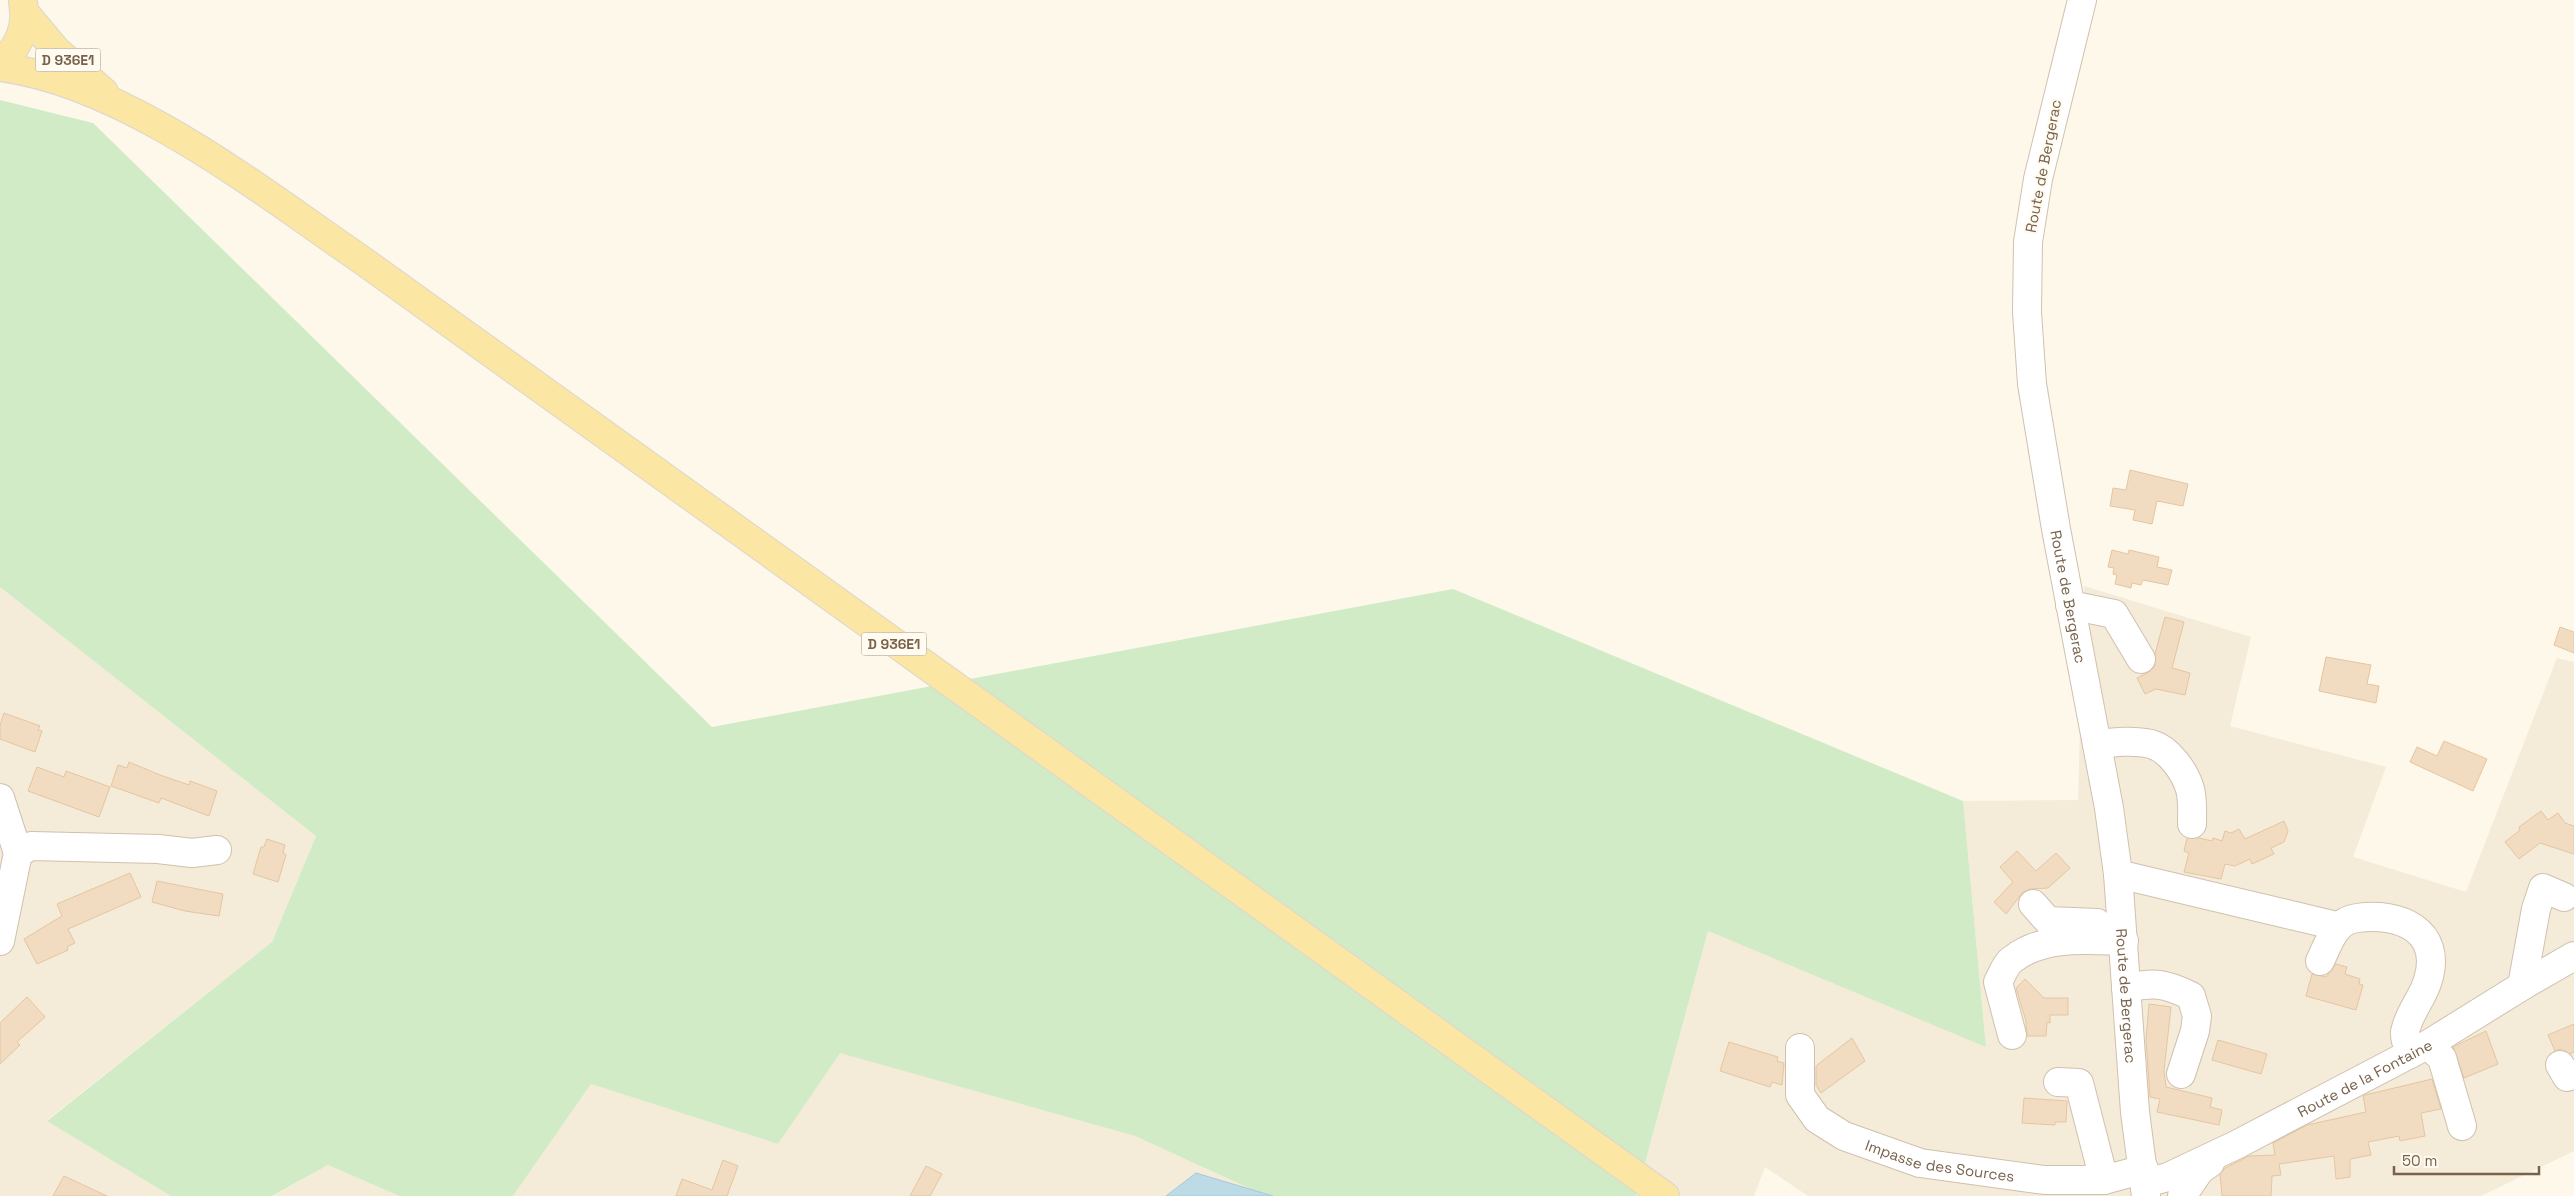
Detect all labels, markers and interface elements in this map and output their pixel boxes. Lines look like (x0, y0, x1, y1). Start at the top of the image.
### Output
road number: D 936E1 (36, 48, 100, 72)
street label: Route de Bergerac (2021, 98, 2065, 234)
street label: Route de Bergerac (2047, 528, 2091, 665)
road number: D 936E1 (862, 633, 926, 656)
street label: Route de Bergerac (2112, 928, 2141, 1064)
street label: Route de la Fontaine (2294, 1035, 2435, 1121)
street label: Impasse des Sources (1863, 1135, 2016, 1185)
scale bar (2394, 1144, 2539, 1176)
text: 50 m (2402, 1151, 2437, 1170)

